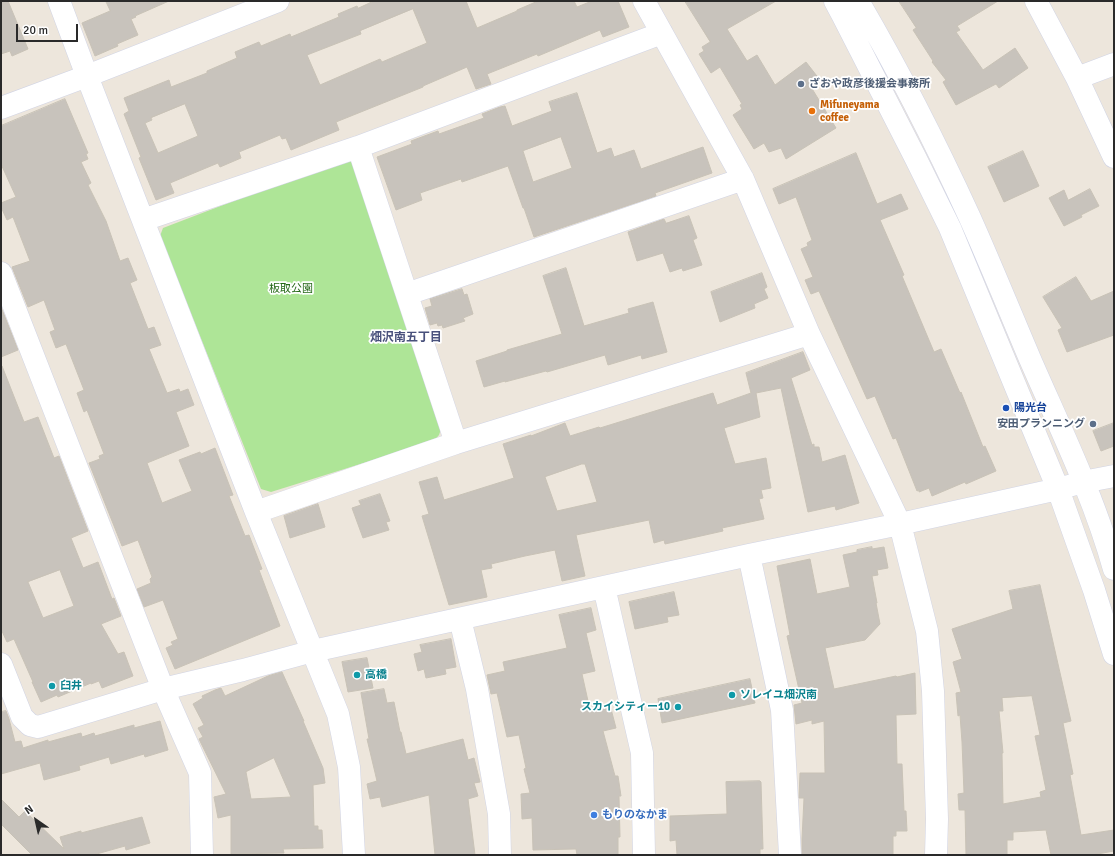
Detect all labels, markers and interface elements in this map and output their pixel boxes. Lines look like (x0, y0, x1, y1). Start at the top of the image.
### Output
scale bar (18, 16, 80, 42)
text: 20 m (23, 23, 48, 38)
place label: ざおや政彦後援会事務所 (809, 77, 930, 91)
marker: ざおや政彦後援会事務所 (796, 79, 806, 89)
place label: Mifuneyama coffee (820, 98, 879, 124)
marker: Mifuneyama coffee (807, 106, 817, 116)
park label: 板取公園 (269, 282, 313, 296)
district label: 畑沢南五丁目 (370, 331, 442, 345)
place label: 陽光台 (1014, 401, 1047, 415)
marker: 陽光台 (1001, 403, 1011, 413)
place label: 安田プランニング (997, 417, 1085, 431)
marker: 安田プランニング (1088, 419, 1098, 429)
place label: 高橋 (365, 668, 387, 682)
marker: 高橋 (352, 670, 362, 680)
place label: 臼井 (60, 679, 82, 693)
marker: 臼井 (47, 681, 57, 691)
place label: ソレイユ畑沢南 (740, 688, 817, 702)
marker: ソレイユ畑沢南 (727, 690, 737, 700)
place label: スカイシティー10 (581, 700, 670, 714)
marker: スカイシティー10 (673, 702, 683, 712)
north arrow (16, 800, 56, 840)
text: N (22, 802, 36, 817)
place label: もりのなかま (602, 808, 668, 822)
marker: もりのなかま (589, 810, 599, 820)

